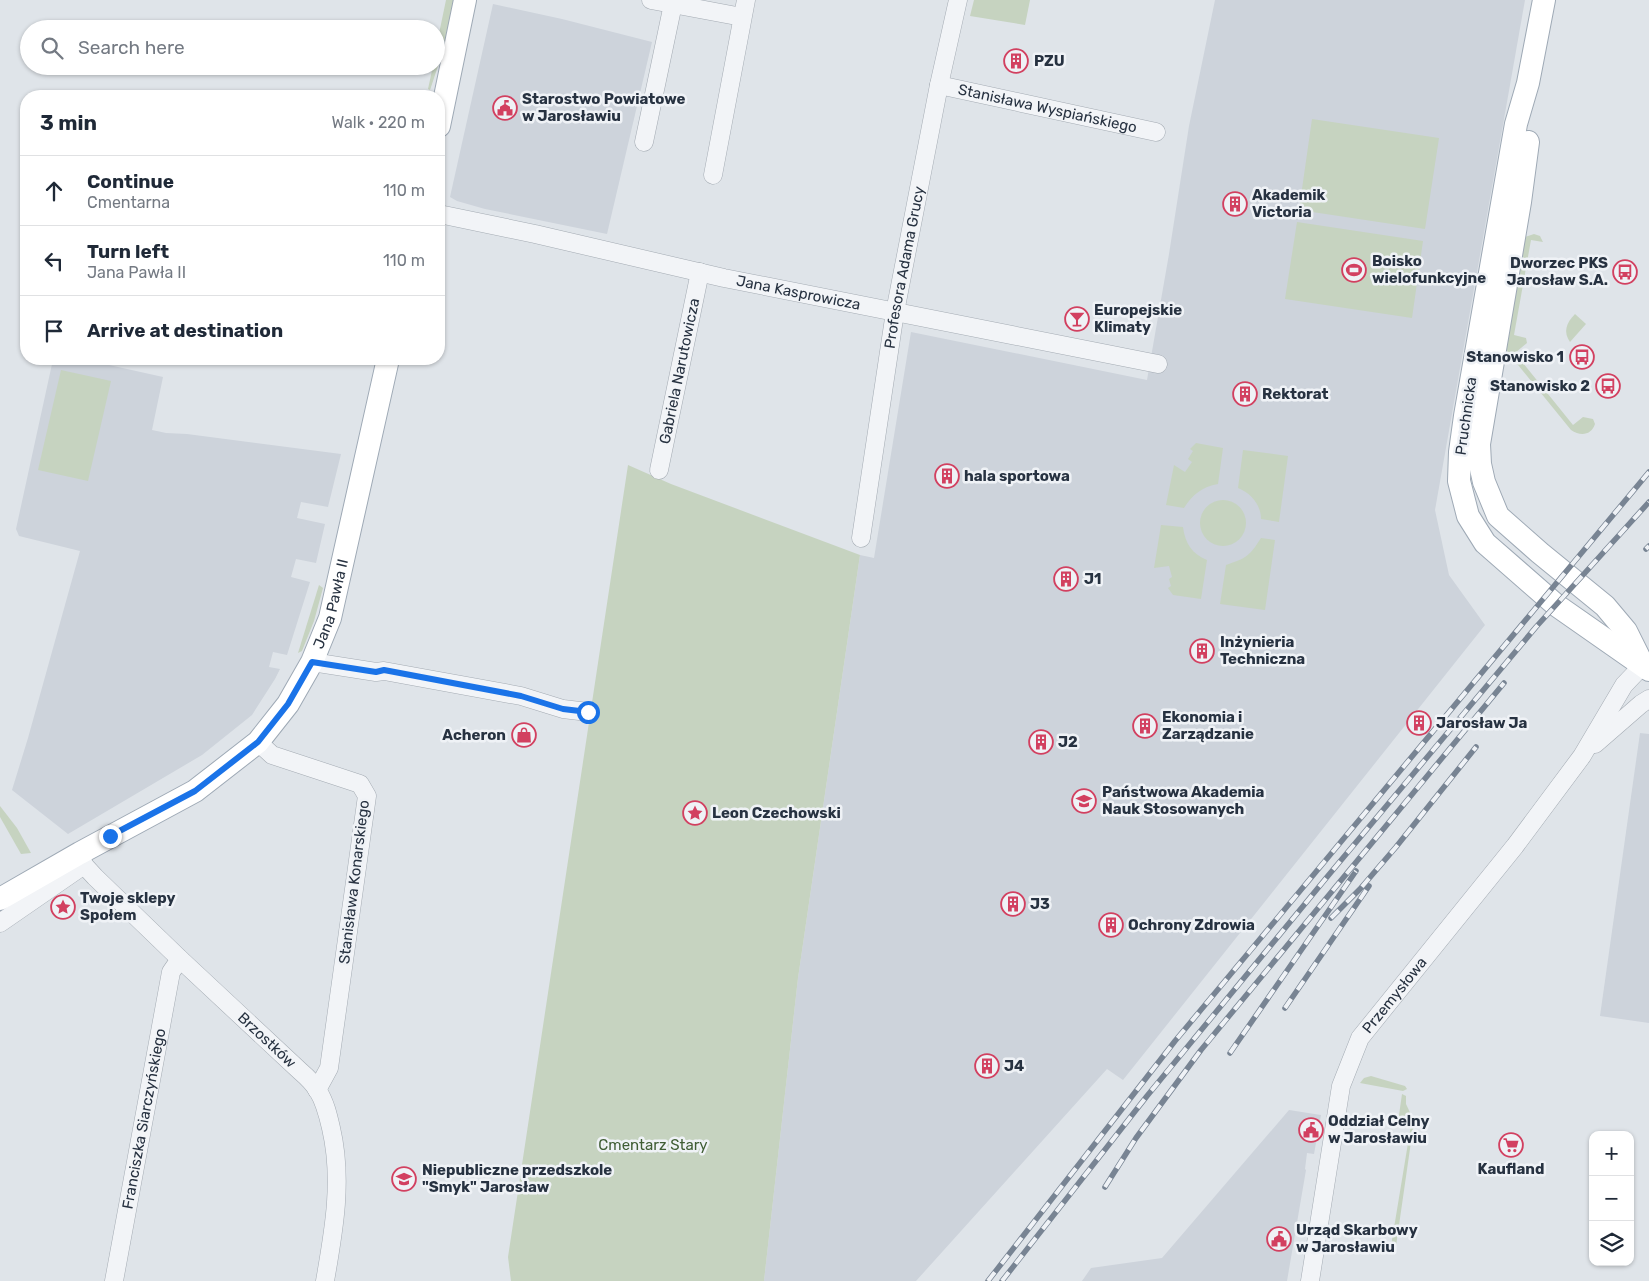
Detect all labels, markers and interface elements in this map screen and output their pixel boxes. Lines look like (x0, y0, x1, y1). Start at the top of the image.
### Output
search box (20, 20, 445, 75)
icon: search (38, 34, 66, 62)
text: Search here (78, 36, 185, 59)
building icon: PZU (1003, 48, 1029, 74)
place label: PZU (1034, 52, 1065, 70)
street label: Stanisława Wyspiańskiego (956, 80, 1139, 137)
place label: Starostwo Powiatowe w Jarosławiu (522, 90, 686, 125)
public building icon: Starostwo Powiatowe w Jarosławiu (492, 95, 518, 121)
text: 3 min (40, 110, 97, 135)
text: Walk · 220 m (332, 113, 425, 132)
text: Continue (87, 170, 174, 193)
icon: ahead (40, 177, 68, 205)
text: 110 m (383, 181, 425, 200)
street label: Profesora Adama Grucy (881, 185, 928, 350)
place label: Akademik Victoria (1252, 186, 1326, 221)
building icon: Akademik Victoria (1222, 191, 1248, 217)
text: Cmentarna (87, 193, 170, 212)
text: Turn left (87, 240, 169, 263)
icon: left (40, 247, 68, 275)
text: 110 m (383, 251, 425, 270)
place label: Boisko wielofunkcyjne (1372, 252, 1486, 287)
place label: Dworzec PKS Jarosław S.A. (1506, 254, 1608, 289)
sports icon: Boisko wielofunkcyjne (1341, 257, 1367, 283)
bus stop icon: Dworzec PKS Jarosław S.A. (1612, 259, 1638, 285)
text: Jana Pawła II (87, 263, 186, 282)
street label: Jana Kasprowicza (735, 272, 862, 314)
street label: Gabriela Narutowicza (656, 297, 703, 446)
place label: Europejskie Klimaty (1094, 301, 1182, 336)
bar icon: Europejskie Klimaty (1064, 306, 1090, 332)
icon: arrive (40, 317, 68, 345)
text: Arrive at destination (87, 319, 283, 342)
bus stop icon: Stanowisko 1 (1569, 344, 1595, 370)
place label: Stanowisko 1 (1466, 348, 1564, 366)
bus stop icon: Stanowisko 2 (1595, 373, 1621, 399)
street label: Pruchnicka (1452, 376, 1480, 456)
place label: Stanowisko 2 (1490, 377, 1590, 395)
building icon: Rektorat (1232, 381, 1258, 407)
place label: Rektorat (1262, 385, 1329, 403)
building icon: hala sportowa (934, 463, 960, 489)
place label: hala sportowa (964, 467, 1070, 485)
street label: Jana Pawła II (309, 557, 352, 652)
building icon: J1 (1053, 566, 1079, 592)
place label: J1 (1084, 570, 1102, 588)
place label: Inżynieria Techniczna (1220, 633, 1305, 668)
building icon: Inżynieria Techniczna (1189, 638, 1215, 664)
route start (577, 701, 600, 724)
place label: Ekonomia i Zarządzanie (1162, 708, 1254, 743)
building icon: Jarosław Ja (1406, 710, 1432, 736)
building icon: Ekonomia i Zarządzanie (1132, 713, 1158, 739)
place label: Jarosław Ja (1436, 714, 1527, 732)
shop icon: Acheron (511, 722, 537, 748)
place label: Acheron (442, 726, 506, 744)
building icon: J2 (1028, 729, 1054, 755)
place label: J2 (1058, 733, 1078, 751)
place label: Państwowa Akademia Nauk Stosowanych (1102, 783, 1265, 818)
school or university icon: Państwowa Akademia Nauk Stosowanych (1071, 788, 1097, 814)
street label: Stanisława Konarskiego (335, 799, 373, 965)
place icon: Leon Czechowski (682, 800, 708, 826)
place label: Leon Czechowski (712, 804, 841, 822)
route end (99, 825, 122, 848)
place label: Twoje sklepy Społem (80, 889, 175, 924)
building icon: J3 (1000, 891, 1026, 917)
place icon: Twoje sklepy Społem (50, 894, 76, 920)
place label: J3 (1030, 895, 1050, 913)
building icon: Ochrony Zdrowia (1098, 912, 1124, 938)
place label: Ochrony Zdrowia (1128, 916, 1255, 934)
street label: Przemysłowa (1358, 954, 1431, 1037)
street label: Brzostków (234, 1009, 300, 1072)
street label: Franciszka Siarczyńskiego (118, 1027, 169, 1211)
building icon: J4 (974, 1053, 1000, 1079)
place label: J4 (1004, 1057, 1024, 1075)
place label: Oddział Celny w Jarosławiu (1328, 1112, 1429, 1147)
public building icon: Oddział Celny w Jarosławiu (1298, 1117, 1324, 1143)
map controls (1589, 1131, 1634, 1266)
button: + (1589, 1131, 1634, 1176)
supermarket icon: Kaufland (1498, 1132, 1524, 1158)
park label: Cmentarz Stary (598, 1136, 708, 1154)
place label: Kaufland (1478, 1160, 1544, 1178)
place label: Niepubliczne przedszkole "Smyk" Jarosław (422, 1161, 612, 1196)
school or university icon: Niepubliczne przedszkole "Smyk" Jarosław (391, 1166, 417, 1192)
button: − (1589, 1176, 1634, 1221)
place label: Urząd Skarbowy w Jarosławiu (1296, 1221, 1418, 1256)
button: layers (1589, 1221, 1634, 1266)
public building icon: Urząd Skarbowy w Jarosławiu (1266, 1226, 1292, 1252)

